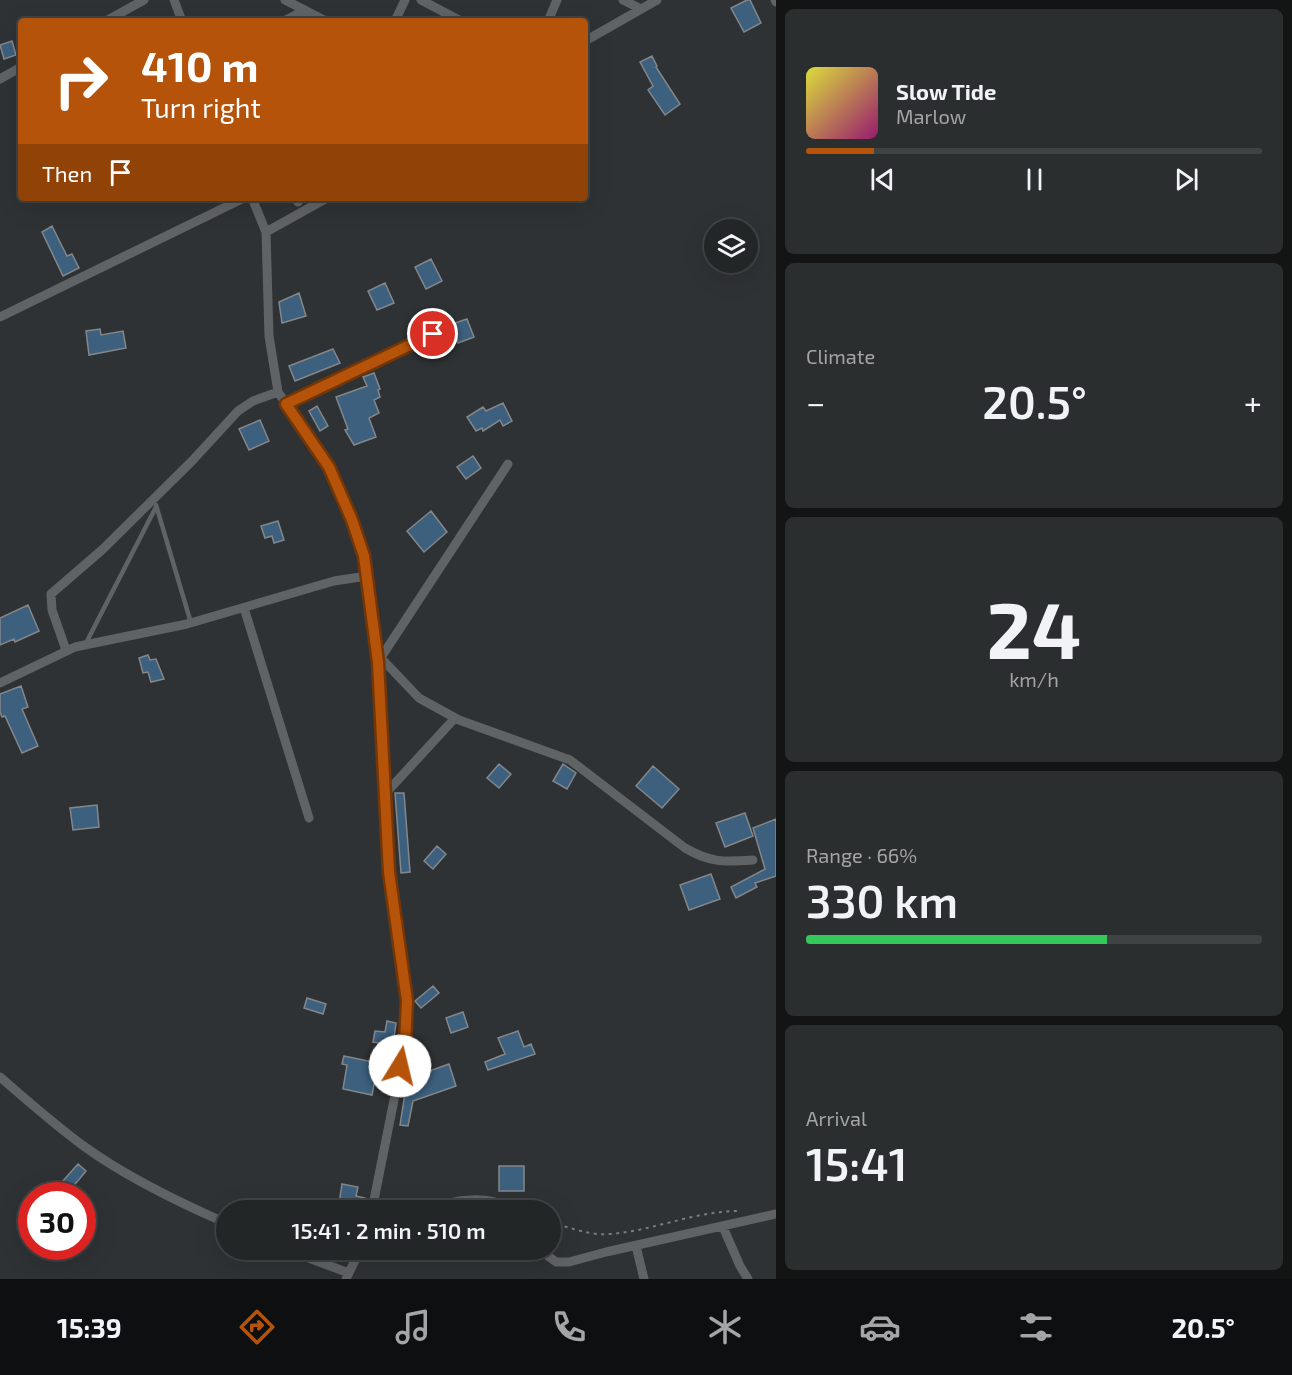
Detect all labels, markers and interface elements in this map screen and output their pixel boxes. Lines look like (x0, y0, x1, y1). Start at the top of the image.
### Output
text: 410 m (141, 40, 258, 90)
icon: right (42, 42, 120, 120)
text: Slow Tide (896, 78, 996, 104)
text: Turn right (141, 91, 261, 123)
text: Marlow (896, 104, 966, 128)
icon: arrive (104, 156, 137, 189)
text: Then (42, 160, 92, 186)
icon: previous (866, 163, 899, 196)
icon: pause (1018, 163, 1051, 196)
icon: next (1170, 163, 1203, 196)
map controls (704, 219, 758, 273)
button: layers (704, 219, 758, 273)
pin (407, 308, 458, 359)
icon: arrive (416, 317, 449, 350)
text: Climate (806, 344, 875, 368)
text: 20.5° (982, 374, 1087, 428)
text: − (806, 382, 825, 422)
text: + (1244, 382, 1262, 422)
text: 24 (986, 581, 1082, 675)
text: km/h (1009, 667, 1059, 691)
text: Range · 66% (806, 843, 917, 867)
text: 330 km (806, 873, 958, 927)
position arrow (368, 1034, 432, 1098)
text: Arrival (806, 1106, 867, 1130)
text: 15:41 (806, 1136, 908, 1190)
speed limit sign: 30 (18, 1182, 96, 1260)
text: 15:41 · 2 min · 510 m (291, 1217, 486, 1243)
icon: directions (236, 1306, 278, 1348)
icon: music (392, 1306, 434, 1348)
icon: phone (548, 1306, 590, 1348)
icon: climate (704, 1306, 746, 1348)
icon: car (859, 1306, 901, 1348)
icon: filters (1015, 1306, 1057, 1348)
text: 15:39 (57, 1311, 122, 1343)
text: 20.5° (1171, 1311, 1235, 1343)

